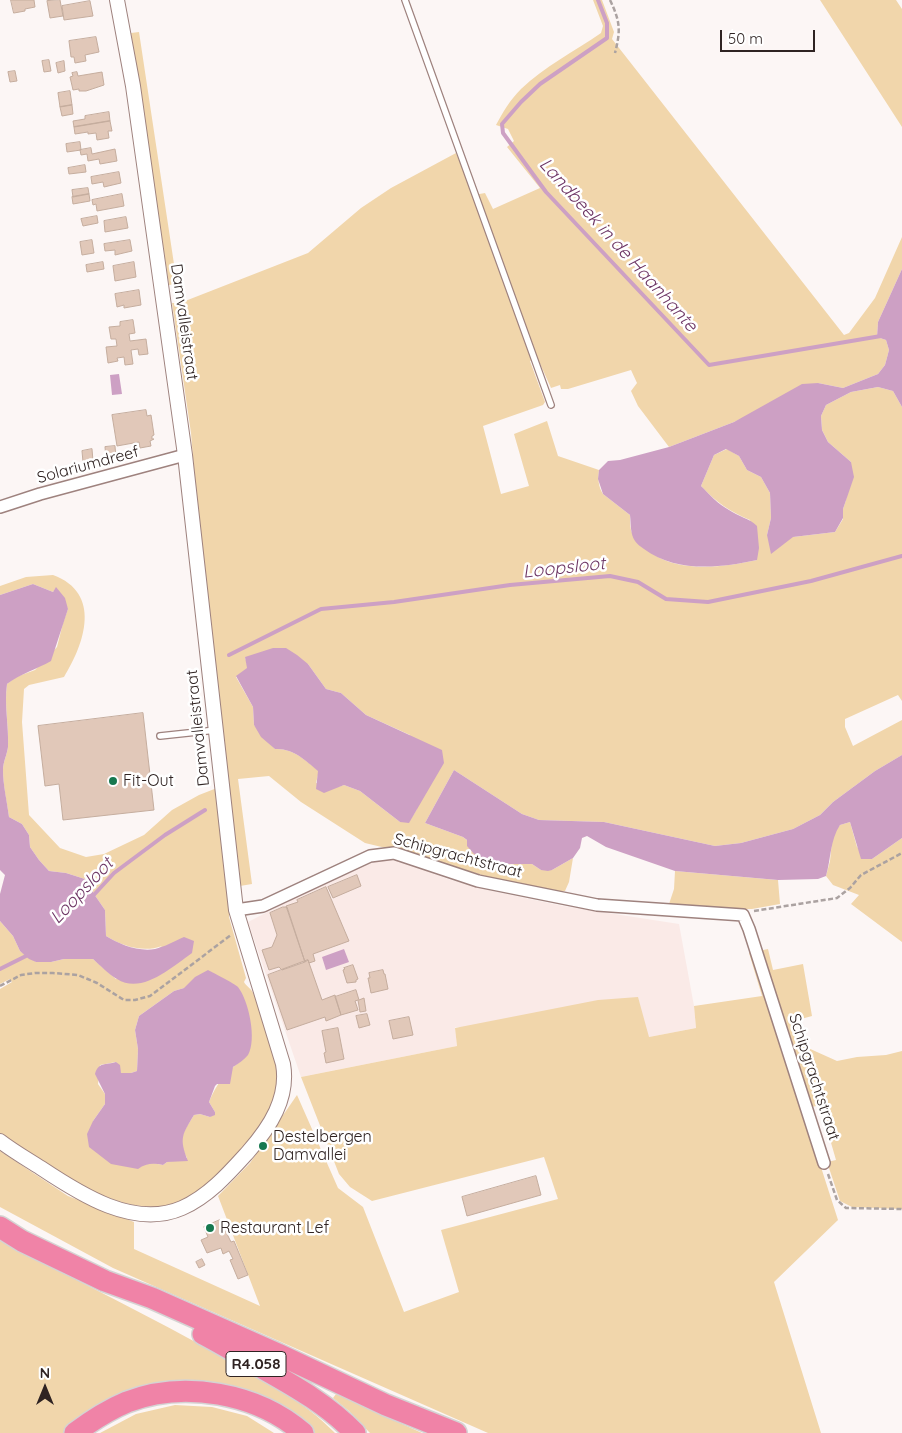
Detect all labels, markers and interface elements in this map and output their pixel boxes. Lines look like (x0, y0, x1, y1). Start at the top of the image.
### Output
scale bar (722, 20, 817, 52)
text: 50 m (728, 29, 763, 48)
water label: Landbeek in de Haanhante (534, 154, 702, 336)
street label: Damvalleistraat (166, 263, 202, 381)
street label: Solariumdreef (35, 442, 141, 488)
water label: Loopsloot (522, 553, 606, 583)
street label: Damvalleistraat (182, 669, 214, 787)
place label: Fit-Out (123, 771, 174, 791)
marker: Fit-Out (107, 775, 119, 787)
street label: Schipgrachtstraat (392, 830, 524, 882)
water label: Loopsloot (46, 853, 118, 929)
street label: Schipgrachtstraat (784, 1011, 844, 1143)
place label: Destelbergen Damvallei (273, 1127, 372, 1165)
marker: Destelbergen Damvallei (257, 1140, 269, 1152)
place label: Restaurant Lef (220, 1218, 329, 1238)
marker: Restaurant Lef (204, 1222, 216, 1234)
road number: R4.058 (226, 1352, 286, 1376)
north arrow (20, 1363, 70, 1413)
text: N (40, 1364, 50, 1382)

